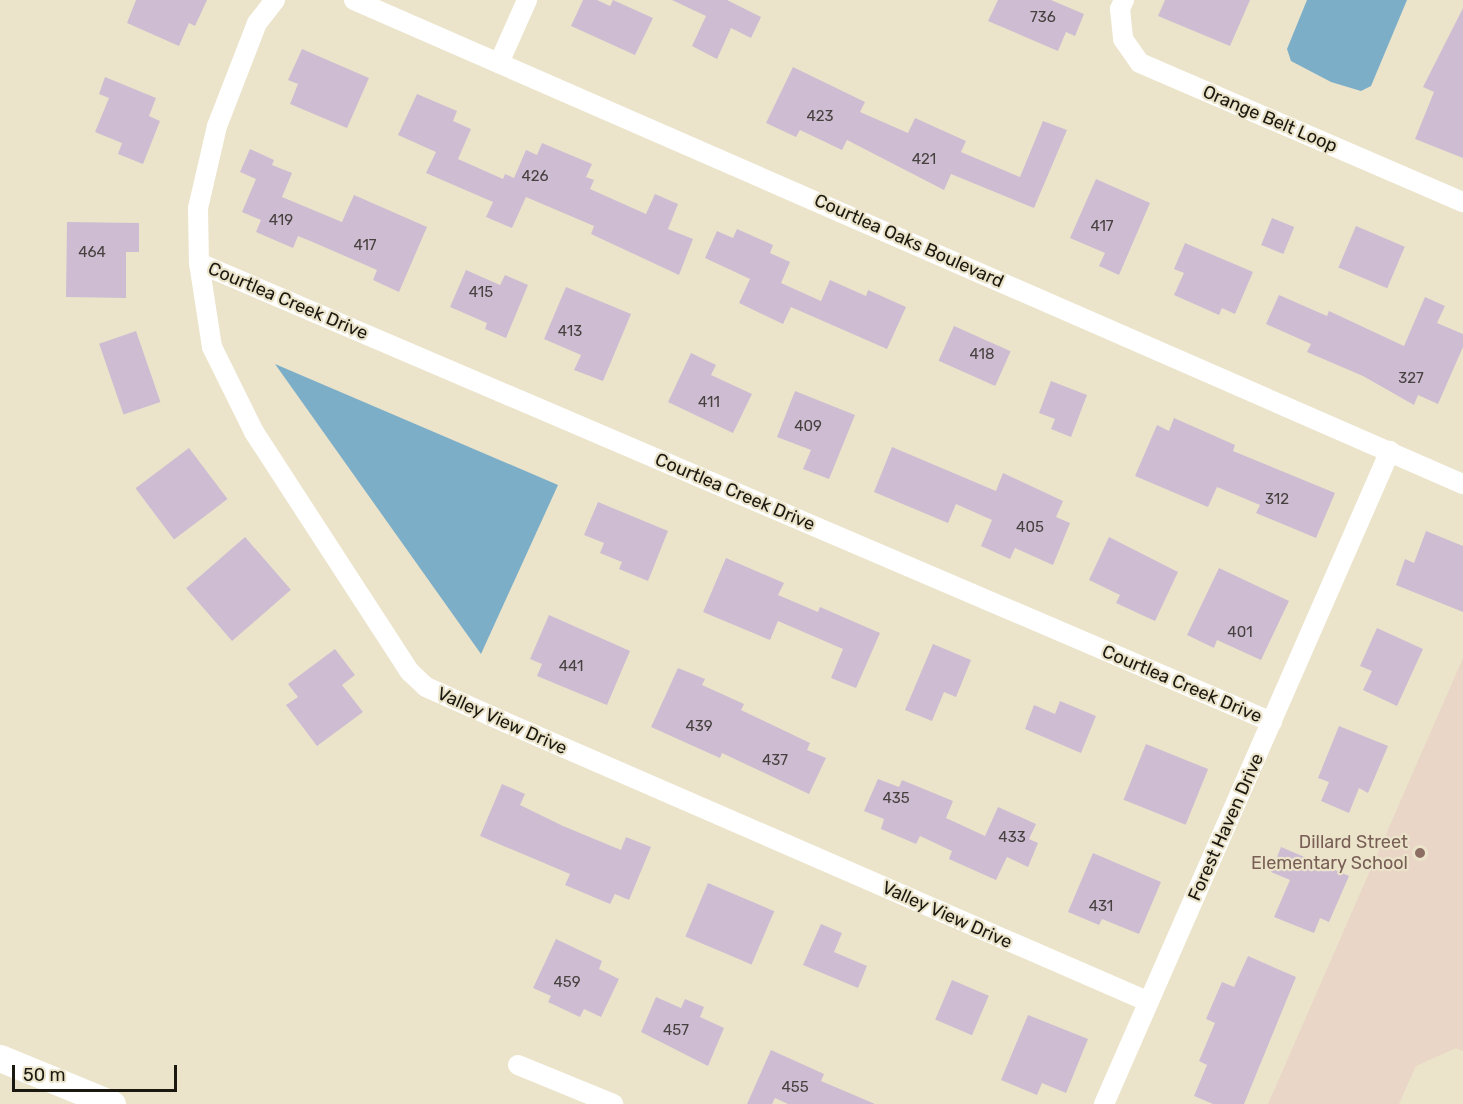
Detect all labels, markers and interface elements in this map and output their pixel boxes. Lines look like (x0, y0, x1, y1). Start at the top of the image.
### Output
house number: 736 (1030, 9, 1056, 27)
street label: Orange Belt Loop (1199, 81, 1341, 157)
house number: 423 (806, 108, 834, 126)
house number: 421 (912, 151, 936, 169)
house number: 426 (521, 168, 549, 186)
street label: Courtlea Oaks Boulevard (811, 189, 1007, 293)
house number: 419 (269, 212, 293, 230)
house number: 417 (1090, 218, 1114, 236)
house number: 417 (353, 237, 377, 255)
house number: 464 (78, 244, 106, 262)
street label: Courtlea Creek Drive (205, 258, 371, 344)
house number: 415 (469, 284, 493, 302)
house number: 413 (558, 323, 582, 341)
house number: 418 (970, 346, 994, 364)
house number: 327 (1398, 370, 1424, 388)
house number: 411 (698, 394, 720, 412)
house number: 409 (794, 418, 822, 436)
street label: Courtlea Creek Drive (652, 449, 818, 535)
house number: 312 (1265, 491, 1289, 509)
house number: 405 (1016, 519, 1044, 537)
house number: 401 (1227, 624, 1253, 642)
street label: Courtlea Creek Drive (1099, 641, 1265, 727)
house number: 441 (559, 658, 583, 676)
street label: Valley View Drive (433, 682, 571, 760)
house number: 439 (685, 718, 713, 736)
street label: Forest Haven Drive (1184, 750, 1268, 904)
house number: 437 (762, 752, 788, 770)
house number: 435 (882, 790, 910, 808)
house number: 433 (998, 829, 1026, 847)
place label: Dillard Street Elementary School (1250, 832, 1408, 874)
marker: Dillard Street Elementary School (1413, 846, 1427, 860)
street label: Valley View Drive (878, 876, 1016, 954)
house number: 431 (1089, 898, 1113, 916)
house number: 459 (553, 974, 581, 992)
house number: 457 (663, 1022, 689, 1040)
scale bar (15, 1053, 180, 1091)
text: 50 m (23, 1064, 66, 1086)
house number: 455 (781, 1079, 809, 1097)

